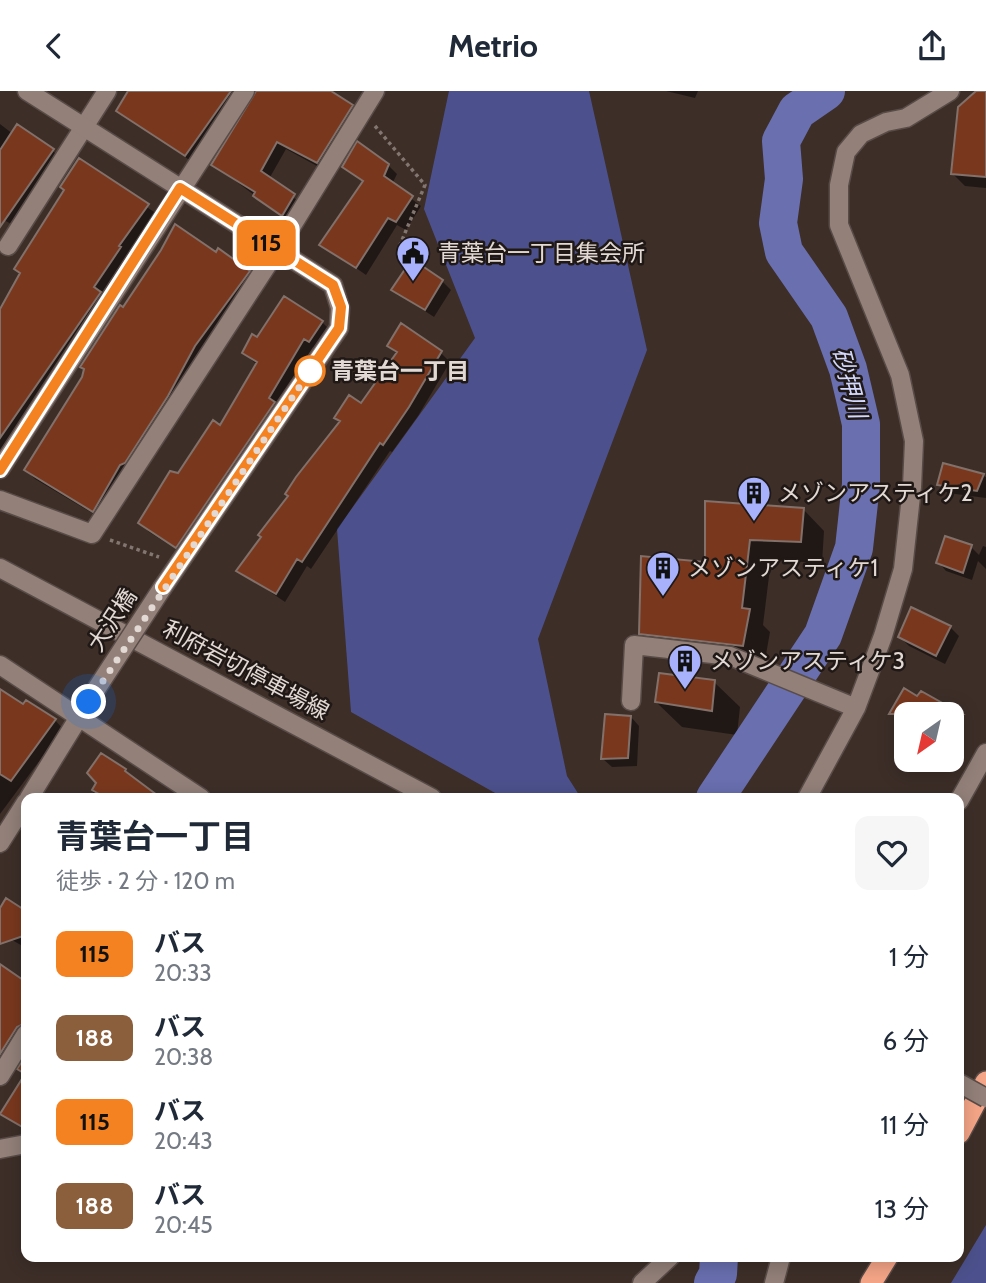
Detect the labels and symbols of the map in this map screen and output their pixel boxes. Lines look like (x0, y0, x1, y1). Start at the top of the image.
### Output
line badge: 115 (226, 220, 306, 266)
public building icon: 青葉台一丁目集会所 (394, 234, 432, 283)
place label: 青葉台一丁目集会所 (438, 239, 645, 267)
water label: 砂押川 (826, 344, 874, 424)
marker: 青葉台一丁目 (295, 356, 325, 386)
place label: 青葉台一丁目 (331, 357, 469, 385)
building icon: メゾンアスティケ2 (735, 474, 773, 523)
place label: メゾンアスティケ2 (778, 479, 973, 507)
building icon: メゾンアスティケ1 (644, 549, 682, 598)
place label: メゾンアスティケ1 (688, 554, 878, 582)
street label: 大沢橋 (81, 583, 143, 657)
street label: 利府岩切停車場線 (158, 614, 334, 726)
building icon: メゾンアスティケ3 (666, 642, 704, 691)
place label: メゾンアスティケ3 (710, 647, 905, 675)
your location (71, 684, 106, 719)
north arrow (894, 702, 964, 772)

